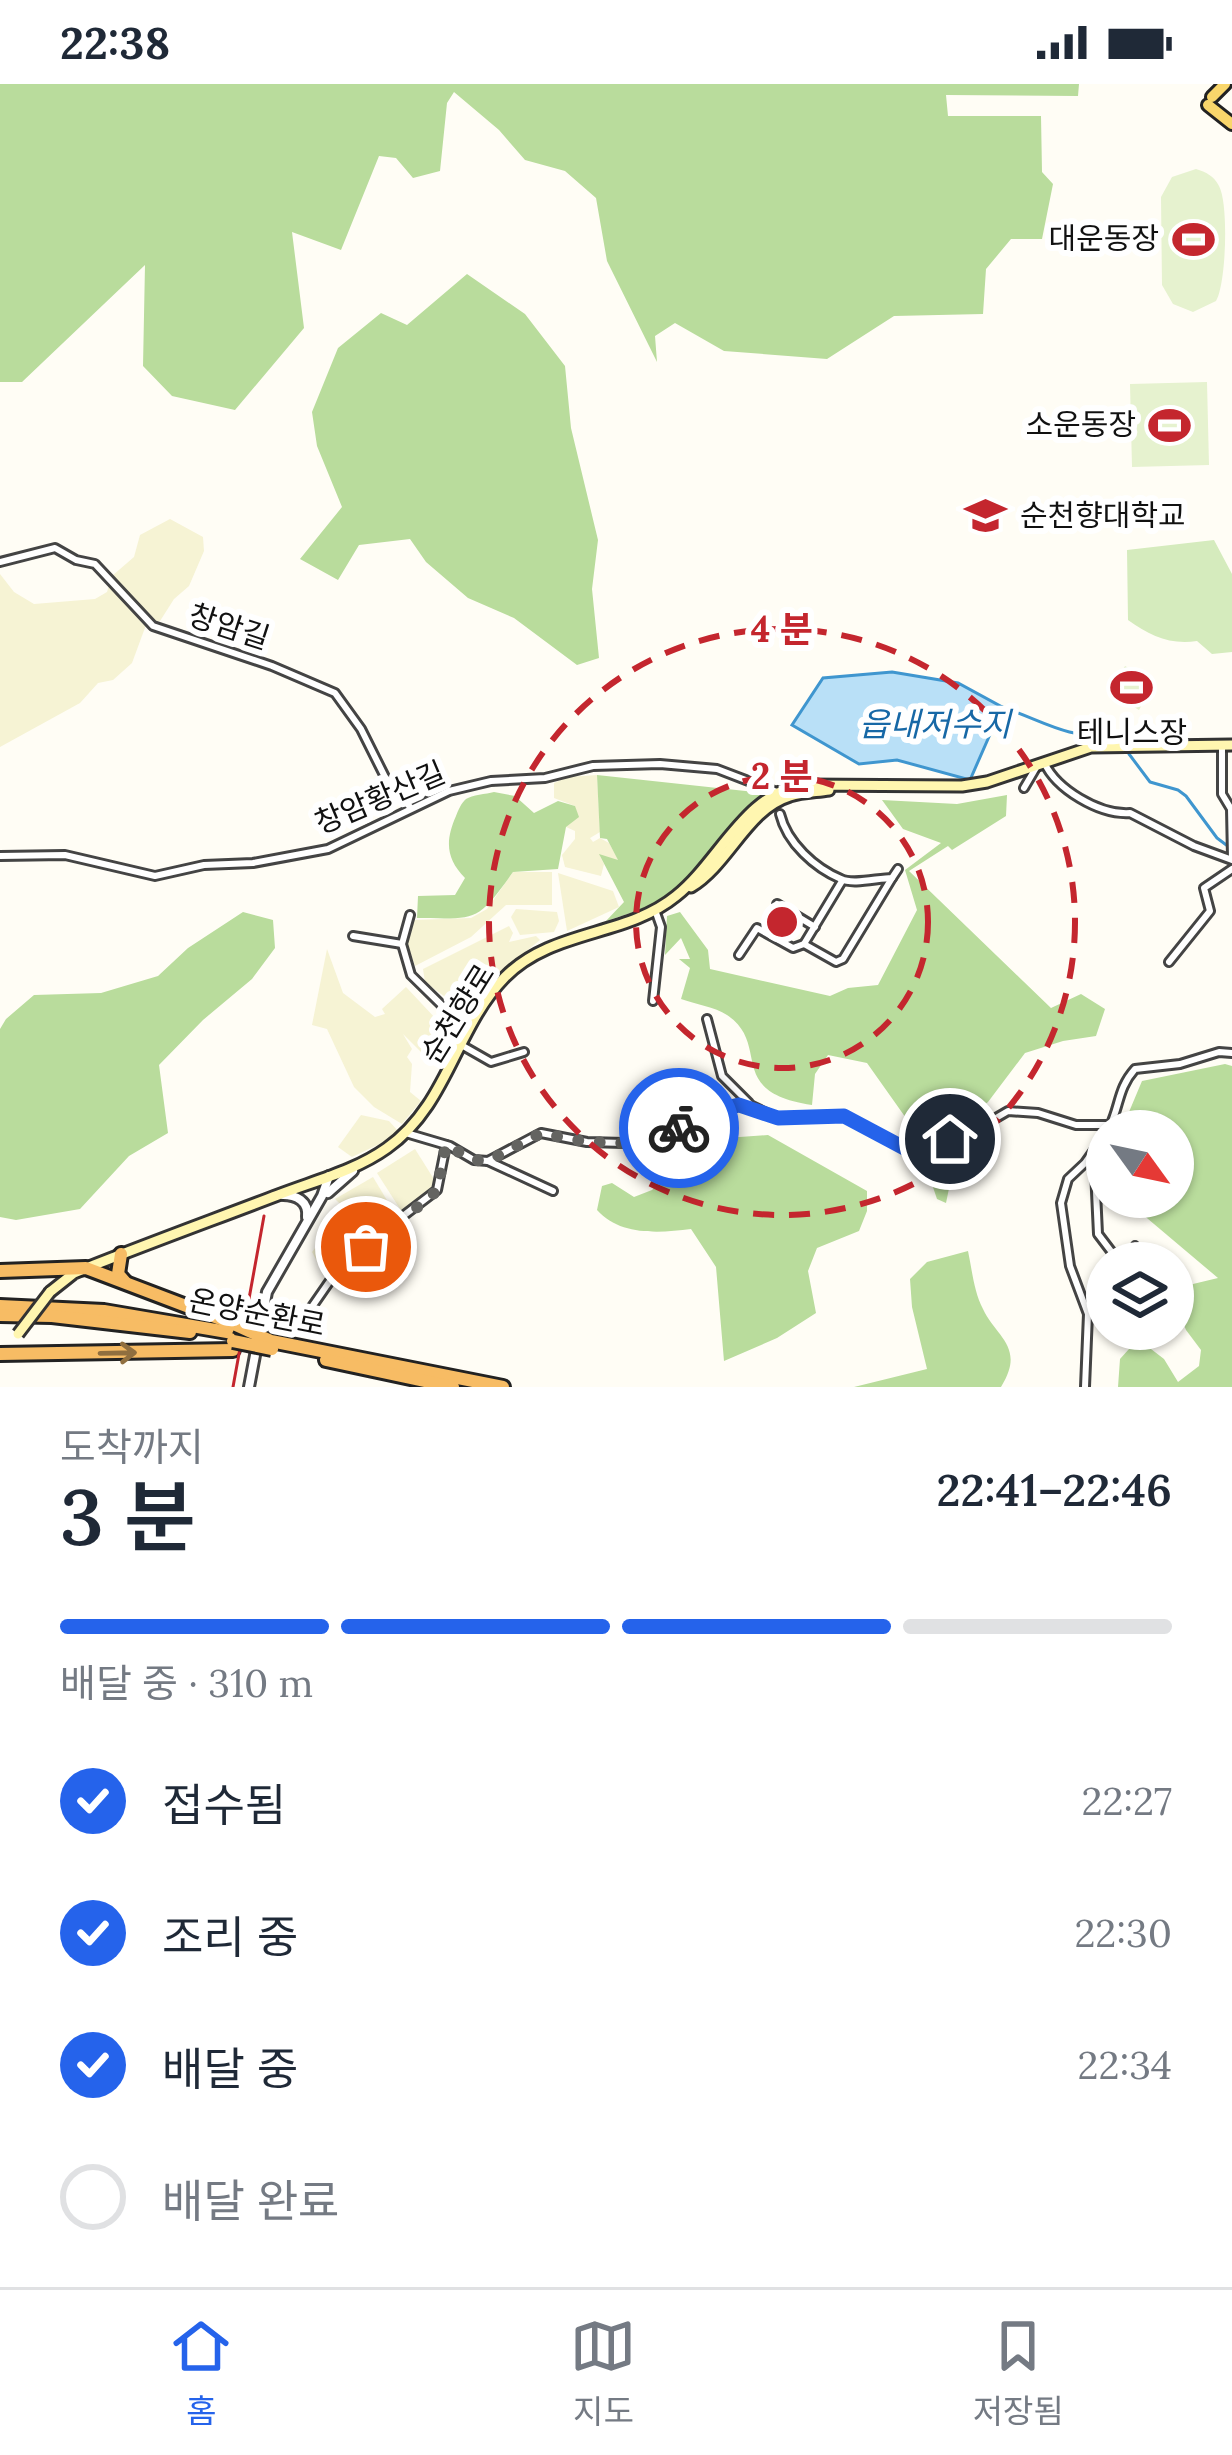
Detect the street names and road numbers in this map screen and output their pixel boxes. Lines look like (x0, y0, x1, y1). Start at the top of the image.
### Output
street label: 창암길 (184, 595, 275, 657)
street label: 창암황산길 (309, 753, 451, 842)
street label: 순천향로 (412, 957, 503, 1070)
street label: 온양순환로 (186, 1280, 329, 1344)

